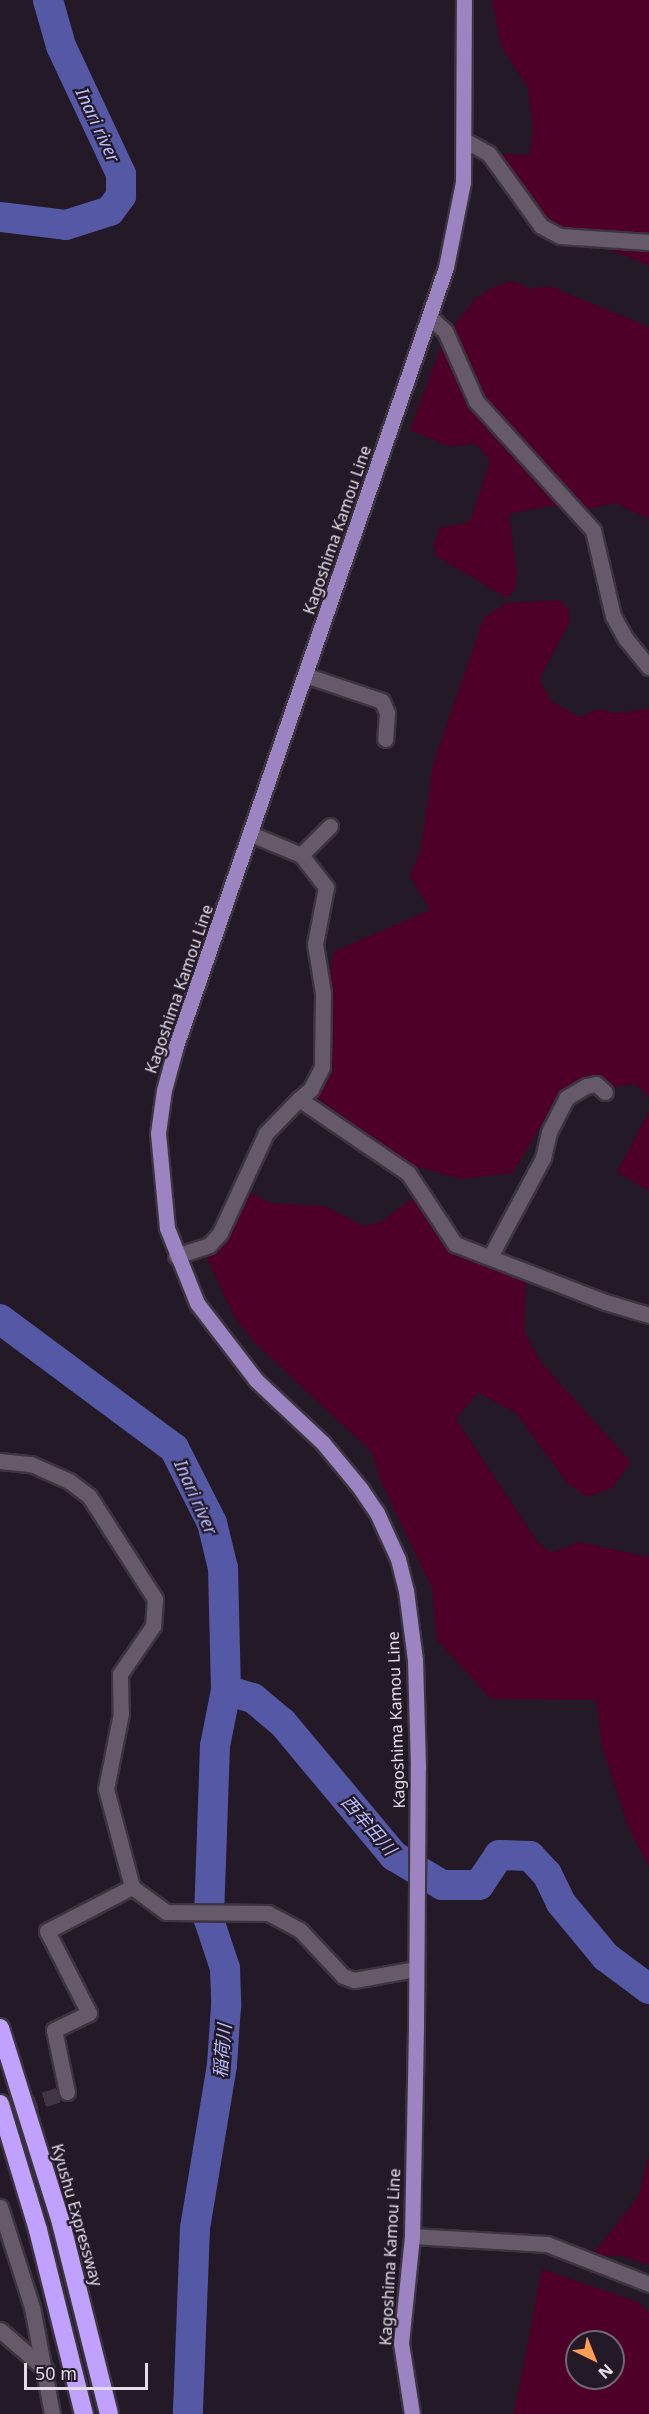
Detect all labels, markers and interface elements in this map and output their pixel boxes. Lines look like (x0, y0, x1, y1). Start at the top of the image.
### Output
water label: Inari river (71, 84, 125, 166)
street label: Kagoshima Kamou Line (299, 443, 375, 617)
street label: Kagoshima Kamou Line (141, 902, 217, 1076)
water label: Inari river (170, 1456, 222, 1538)
street label: Kagoshima Kamou Line (383, 1631, 409, 1809)
water label: 西牟田川 (337, 1791, 401, 1859)
water label: 稲荷川 (209, 2023, 235, 2079)
street label: Kyushu Expressway (47, 2142, 107, 2288)
street label: Kagoshima Kamou Line (376, 2168, 404, 2346)
north arrow (565, 2330, 625, 2390)
scale bar (27, 2351, 152, 2389)
text: N (594, 2359, 618, 2384)
text: 50 m (35, 2361, 77, 2385)

